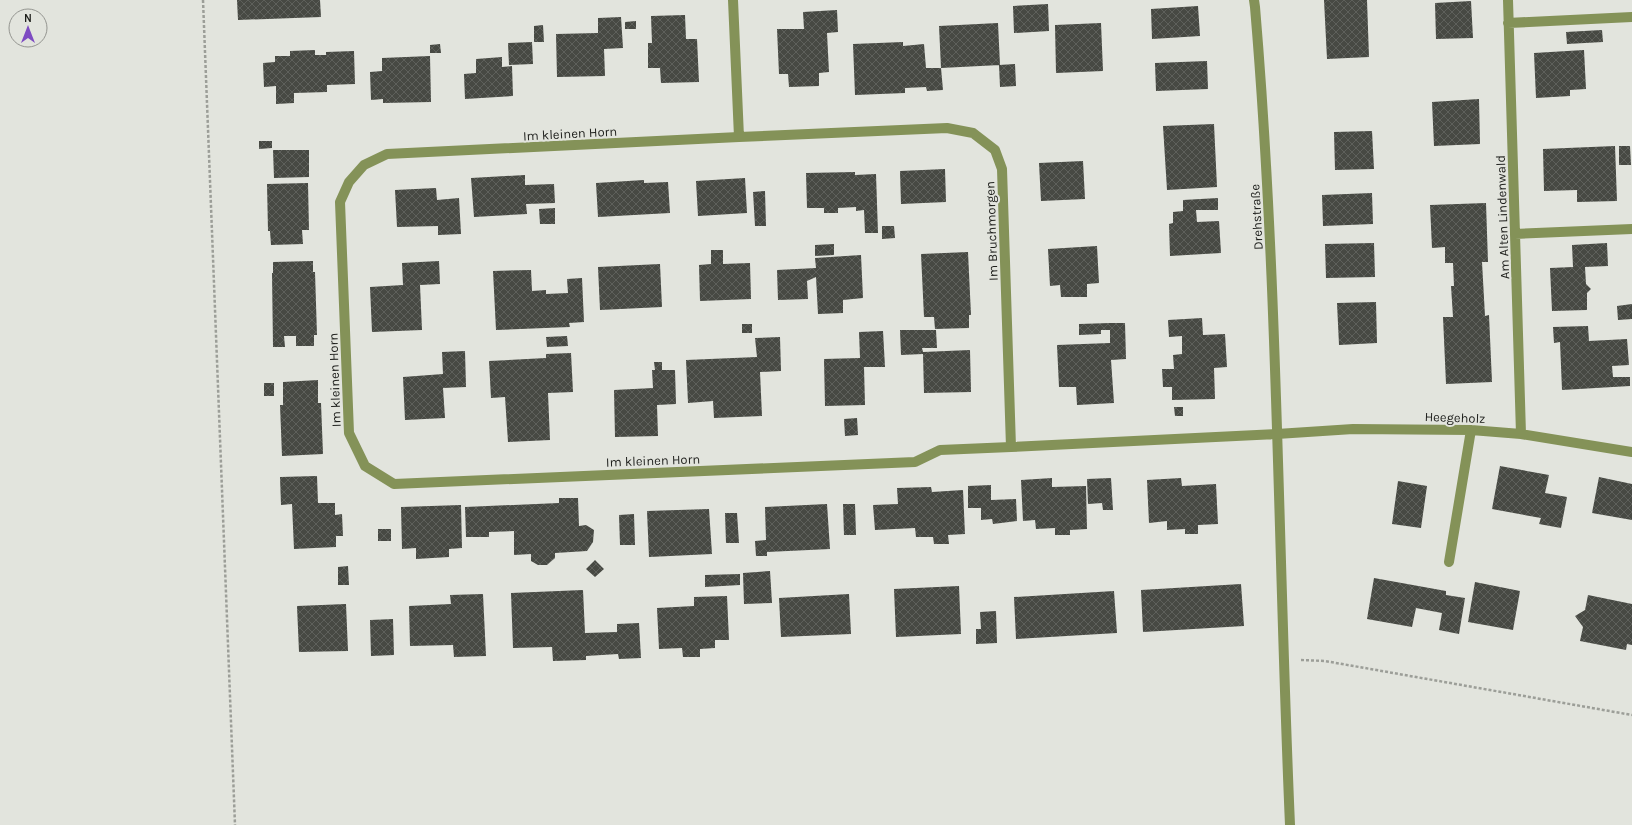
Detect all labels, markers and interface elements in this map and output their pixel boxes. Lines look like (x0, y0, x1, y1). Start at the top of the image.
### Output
north arrow (8, 8, 48, 48)
text: N (24, 12, 32, 25)
street label: Im kleinen Horn (523, 124, 617, 143)
street label: Am Alten Lindenwald (1493, 155, 1512, 279)
street label: Im Bruchmorgen (982, 181, 1001, 281)
street label: Drehstraße (1247, 183, 1266, 250)
street label: Im kleinen Horn (325, 333, 344, 427)
street label: Heegeholz (1424, 409, 1486, 426)
street label: Im kleinen Horn (606, 451, 700, 470)

